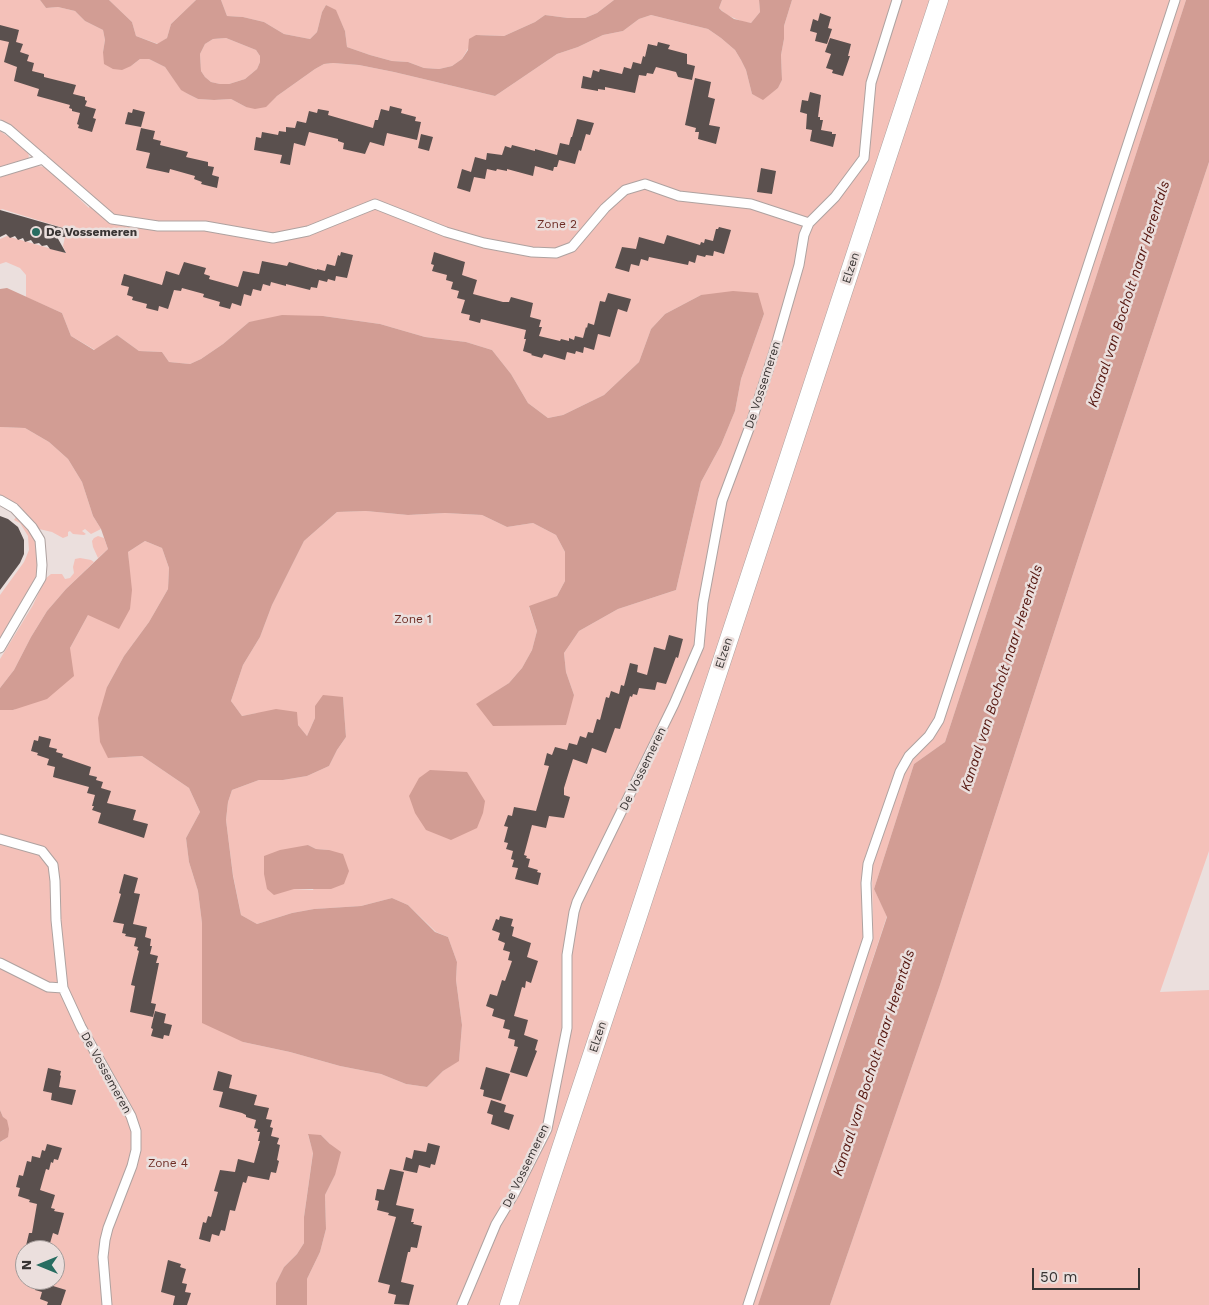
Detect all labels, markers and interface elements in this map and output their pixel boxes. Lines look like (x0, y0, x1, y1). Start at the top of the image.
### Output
water label: Kanaal van Bocholt naar Herentals (1084, 179, 1174, 409)
park label: Zone 2 (537, 217, 577, 231)
place label: De Vossemeren (46, 225, 137, 239)
marker: De Vossemeren (30, 226, 42, 238)
street label: Elzen (839, 251, 863, 285)
street label: De Vossemeren (742, 339, 784, 431)
water label: Kanaal van Bocholt naar Herentals (957, 563, 1047, 793)
park label: Zone 1 (394, 612, 432, 626)
street label: Elzen (712, 636, 736, 670)
street label: De Vossemeren (617, 725, 669, 813)
water label: Kanaal van Bocholt naar Herentals (829, 948, 919, 1178)
street label: Elzen (586, 1020, 610, 1054)
street label: De Vossemeren (78, 1030, 134, 1116)
street label: De Vossemeren (500, 1122, 552, 1210)
park label: Zone 4 (148, 1156, 188, 1170)
north arrow (15, 1240, 65, 1290)
scale bar (1034, 1258, 1142, 1290)
text: N (18, 1260, 34, 1270)
text: 50 m (1040, 1268, 1077, 1286)

